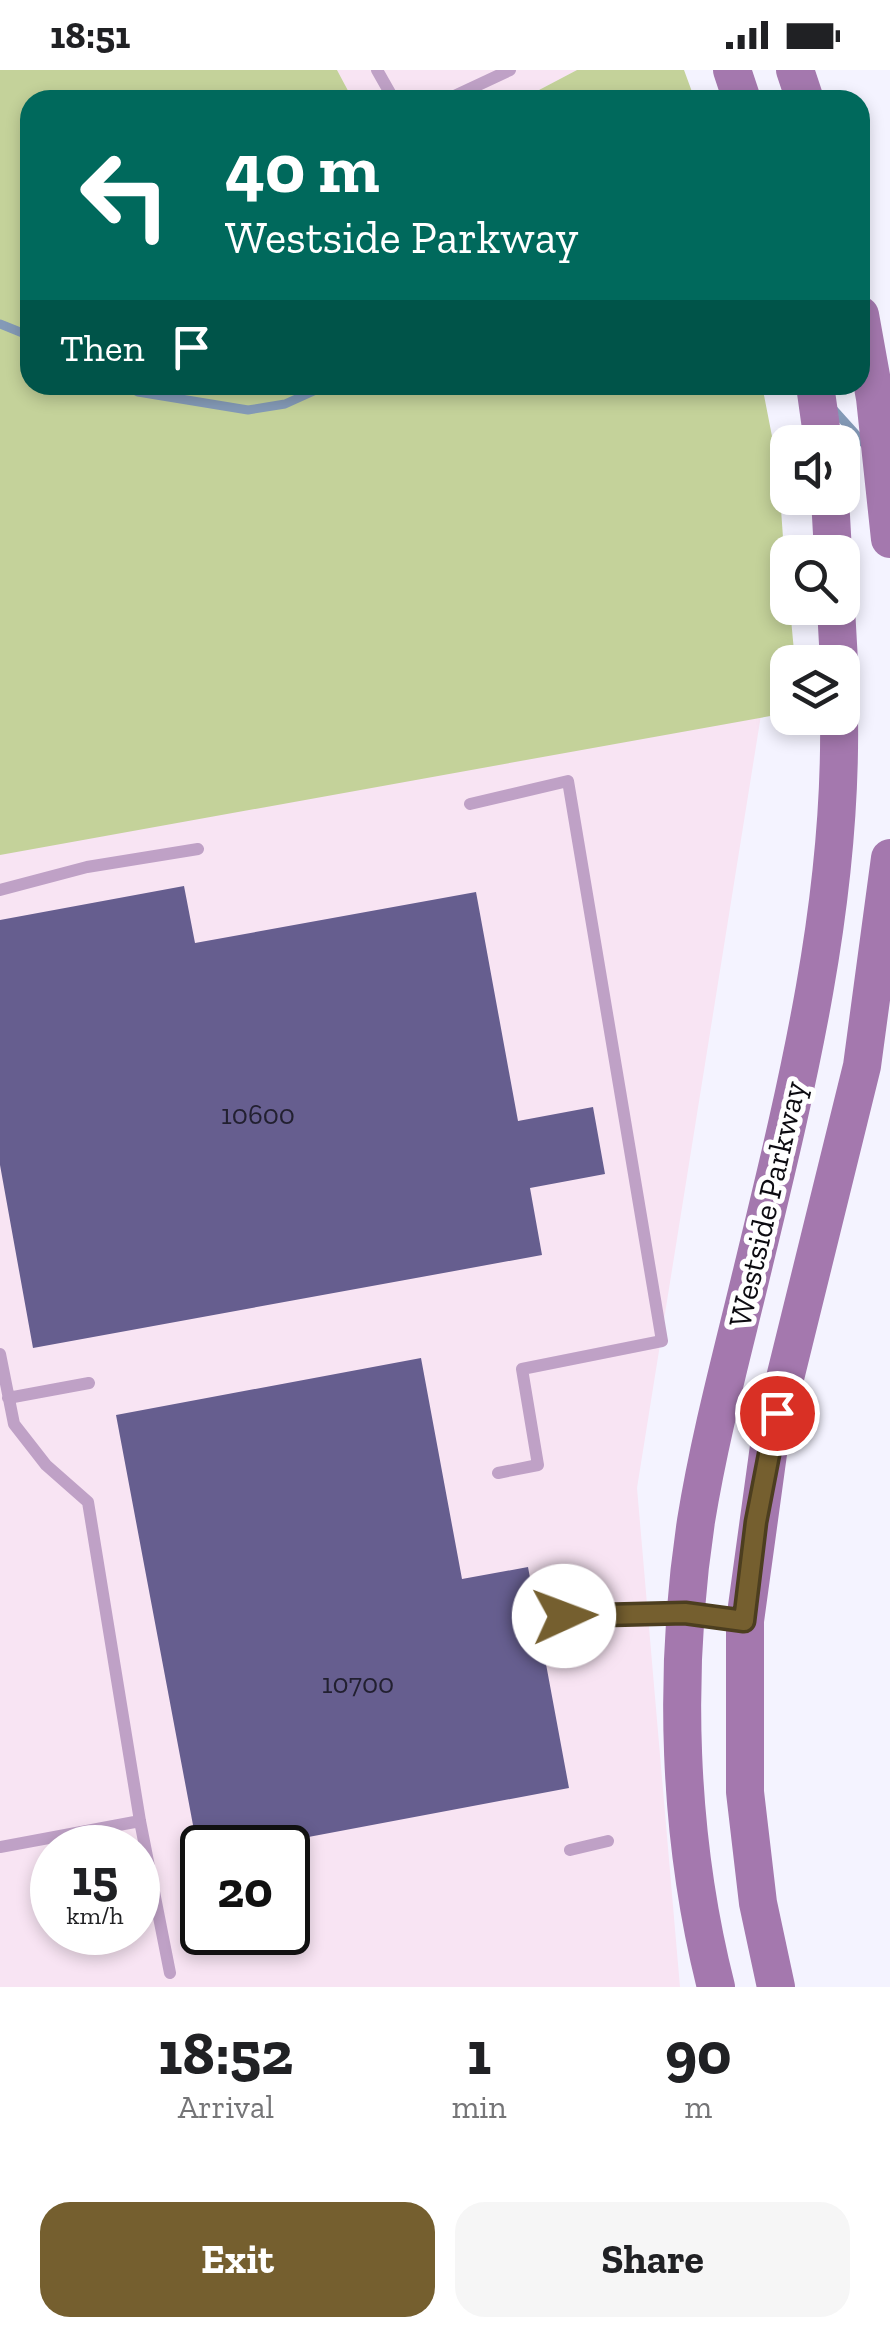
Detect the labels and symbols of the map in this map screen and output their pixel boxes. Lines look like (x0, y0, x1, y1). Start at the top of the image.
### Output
street label: Westside Parkway (720, 1077, 814, 1331)
house number: 10600 (221, 1098, 295, 1131)
pin (735, 1371, 820, 1456)
position arrow (512, 1564, 616, 1668)
house number: 10700 (322, 1667, 394, 1700)
speed limit sign: 20 (180, 1825, 310, 1955)

